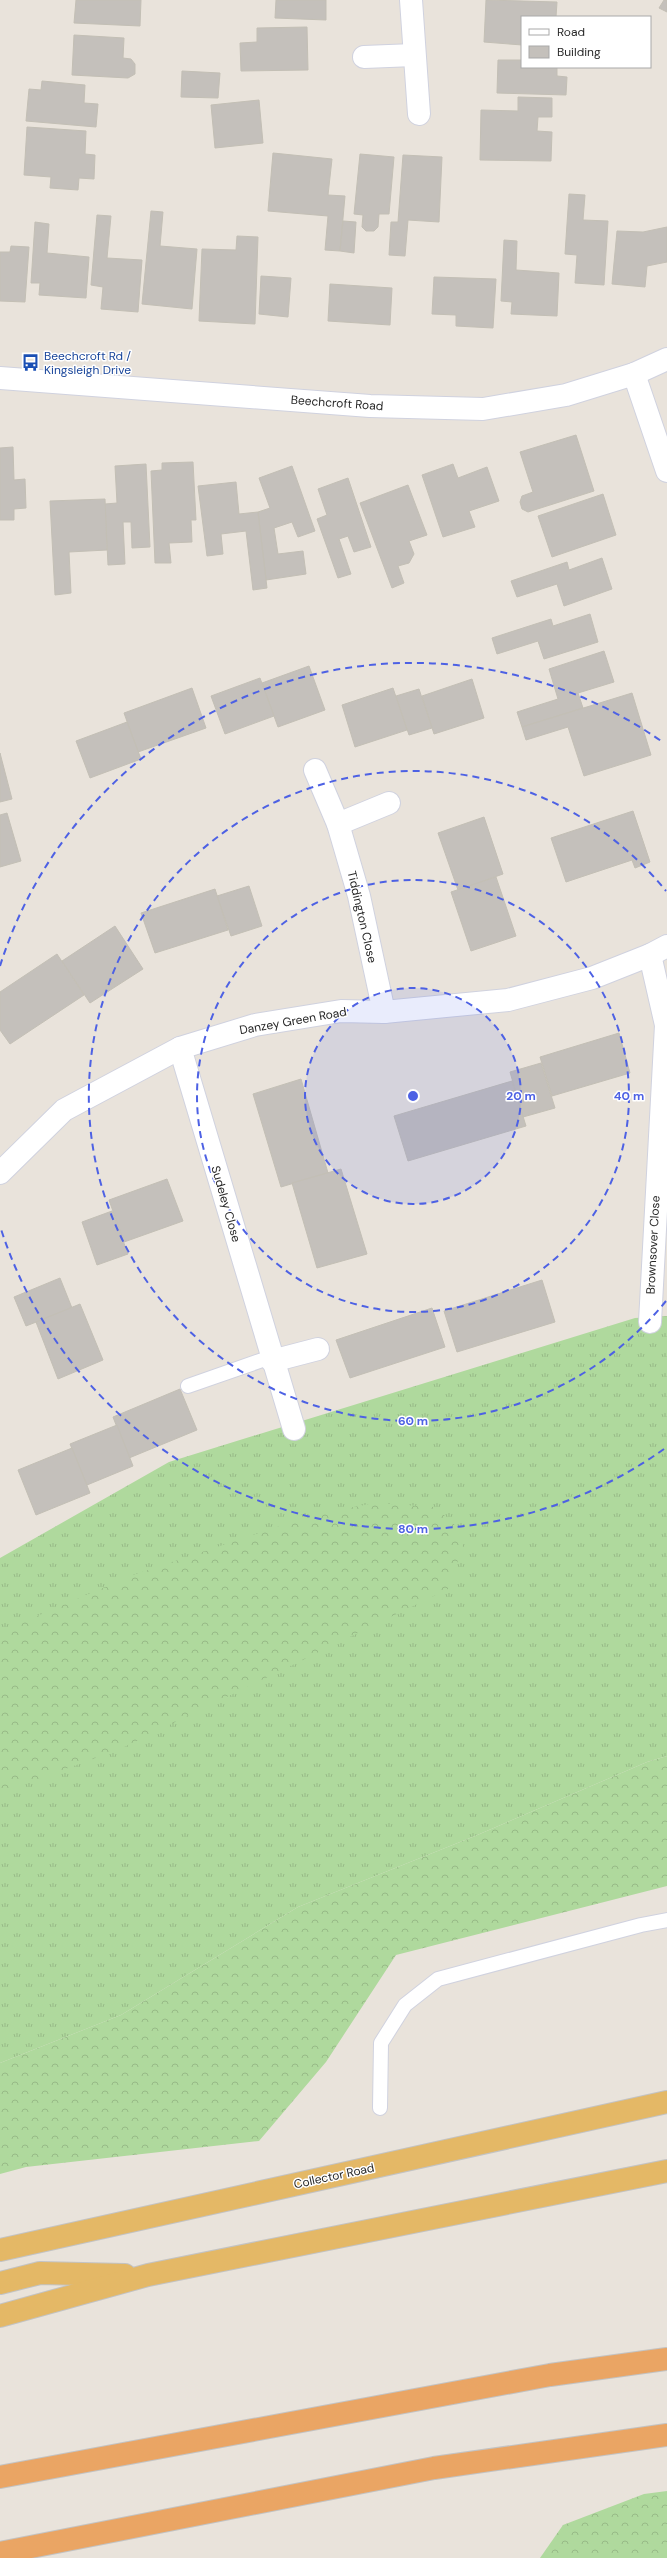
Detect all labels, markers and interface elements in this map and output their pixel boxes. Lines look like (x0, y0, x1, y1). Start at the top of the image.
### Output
legend (521, 16, 651, 68)
text: Road (557, 24, 585, 40)
text: Building (557, 44, 601, 60)
place label: Beechcroft Rd / Kingsleigh Drive (44, 348, 131, 378)
bus stop icon: Beechcroft Rd / Kingsleigh Drive (21, 353, 41, 373)
street label: Beechcroft Road (290, 392, 384, 414)
street label: Tiddington Close (344, 869, 380, 965)
street label: Danzey Green Road (238, 1004, 348, 1038)
text: 20 m (506, 1088, 536, 1104)
text: 40 m (614, 1088, 644, 1104)
centre of rings (406, 1089, 420, 1103)
street label: Sudeley Close (207, 1164, 245, 1244)
street label: Brownsover Close (642, 1195, 664, 1295)
text: 60 m (398, 1413, 428, 1429)
text: 80 m (398, 1521, 428, 1537)
street label: Collector Road (292, 2160, 376, 2192)

